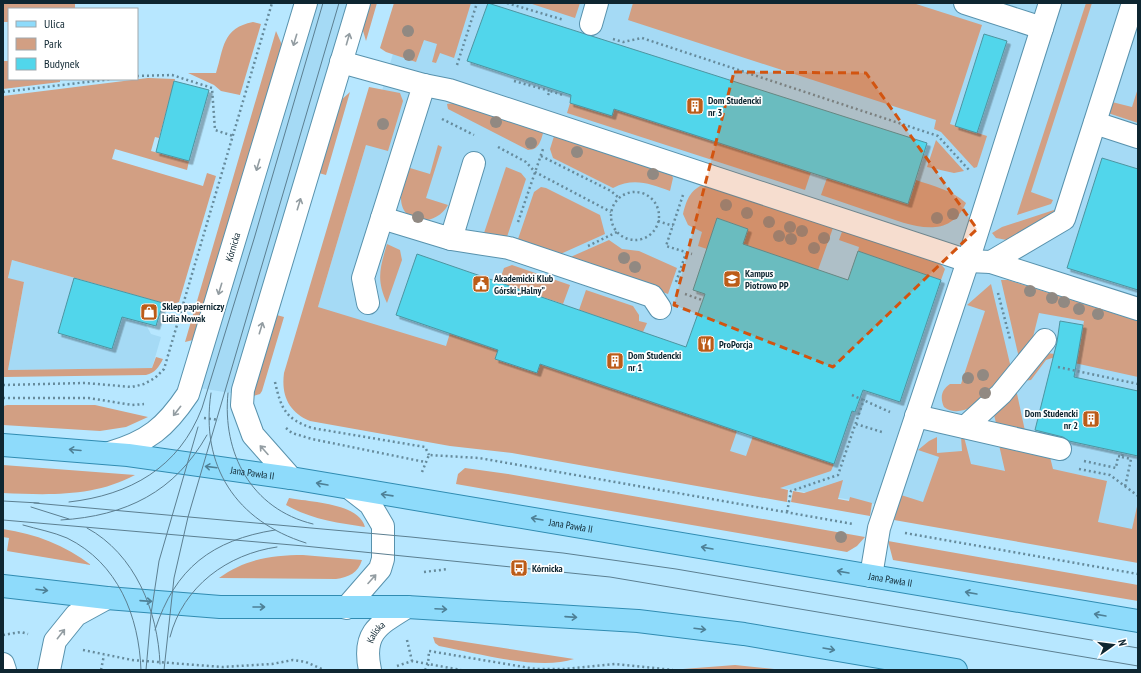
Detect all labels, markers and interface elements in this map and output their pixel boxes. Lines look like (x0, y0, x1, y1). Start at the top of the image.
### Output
legend (8, 8, 138, 80)
text: Ulica (44, 16, 65, 31)
one-way arrow (345, 33, 352, 46)
one-way arrow (291, 34, 298, 47)
text: Park (44, 36, 62, 51)
text: Budynek (44, 56, 80, 71)
place label: Dom Studencki nr 3 (708, 94, 761, 119)
building icon: Dom Studencki nr 3 (685, 96, 705, 116)
one-way arrow (254, 158, 261, 171)
one-way arrow (296, 198, 303, 211)
street label: Kórnicka (222, 231, 243, 263)
place label: Kampus Piotrowo PP (745, 267, 789, 292)
school or university icon: Kampus Piotrowo PP (722, 269, 742, 289)
place label: Akademicki Klub Górski „Halny” (493, 272, 554, 297)
public building icon: Akademicki Klub Górski „Halny” (471, 274, 491, 294)
one-way arrow (216, 283, 223, 296)
place label: Sklep papierniczy Lidia Nowak (162, 300, 225, 325)
shop icon: Sklep papierniczy Lidia Nowak (139, 302, 159, 322)
one-way arrow (258, 322, 265, 335)
restaurant icon: ProPorcja (696, 334, 716, 354)
place label: ProPorcja (719, 338, 753, 351)
place label: Dom Studencki nr 1 (628, 349, 681, 374)
building icon: Dom Studencki nr 1 (605, 351, 625, 371)
one-way arrow (172, 406, 181, 416)
place label: Dom Studencki nr 2 (1025, 407, 1078, 432)
building icon: Dom Studencki nr 2 (1081, 409, 1101, 429)
one-way arrow (260, 444, 269, 455)
one-way arrow (69, 447, 82, 454)
one-way arrow (205, 463, 218, 471)
street label: Jana Pawła II (228, 463, 275, 483)
one-way arrow (315, 480, 328, 488)
one-way arrow (381, 491, 394, 499)
one-way arrow (531, 515, 544, 523)
street label: Jana Pawła II (547, 516, 594, 536)
one-way arrow (701, 544, 714, 552)
bus stop icon: Kórnicka (509, 558, 529, 578)
place label: Kórnicka (532, 562, 563, 575)
one-way arrow (837, 567, 850, 575)
street label: Jana Pawła II (867, 569, 913, 590)
one-way arrow (367, 574, 376, 584)
one-way arrow (35, 586, 48, 594)
one-way arrow (965, 589, 978, 597)
one-way arrow (139, 598, 152, 605)
one-way arrow (252, 603, 265, 611)
one-way arrow (434, 605, 447, 612)
one-way arrow (1093, 611, 1106, 619)
one-way arrow (564, 613, 577, 620)
street label: Kaliska (364, 618, 388, 645)
one-way arrow (693, 625, 706, 633)
north arrow (1093, 625, 1133, 665)
one-way arrow (57, 628, 65, 639)
text: N (1115, 638, 1130, 647)
one-way arrow (822, 645, 835, 653)

